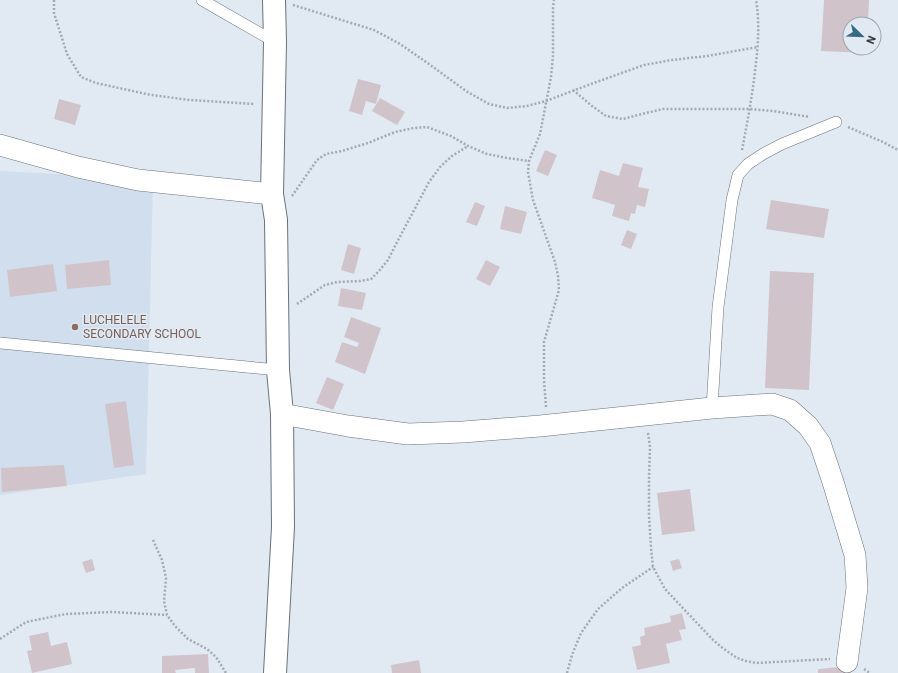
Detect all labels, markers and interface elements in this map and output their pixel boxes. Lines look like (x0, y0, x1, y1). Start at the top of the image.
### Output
north arrow (842, 16, 882, 56)
text: N (863, 34, 878, 46)
place label: LUCHELELE SECONDARY SCHOOL (83, 313, 201, 341)
marker: LUCHELELE SECONDARY SCHOOL (70, 322, 80, 332)

